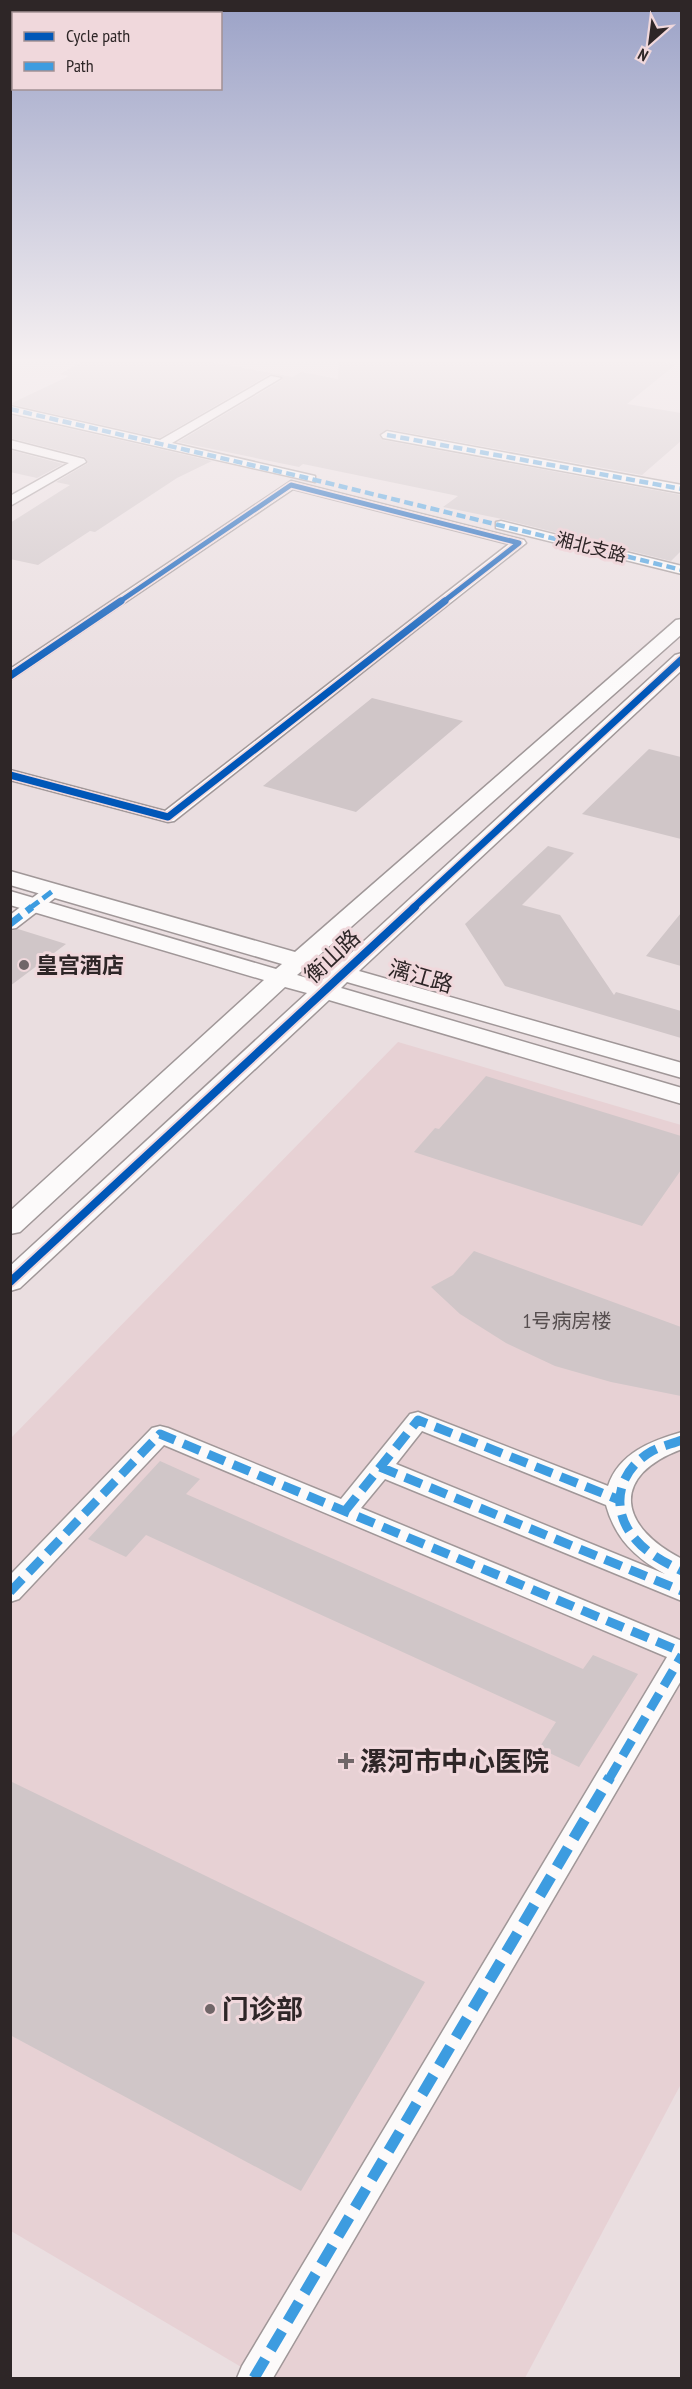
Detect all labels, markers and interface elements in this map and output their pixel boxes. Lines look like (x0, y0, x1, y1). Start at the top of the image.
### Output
legend (12, 12, 222, 90)
north arrow (620, 12, 680, 72)
text: Cycle path (66, 24, 130, 47)
text: N (634, 44, 651, 66)
text: Path (66, 54, 94, 77)
street label: 湘北支路 (553, 527, 629, 567)
street label: 衡山路 (298, 923, 366, 989)
place label: 皇宫酒店 (36, 951, 124, 979)
street label: 漓江路 (385, 953, 457, 999)
marker: 皇宫酒店 (17, 958, 31, 972)
house number: 1号病房楼 (523, 1308, 612, 1334)
place label: 漯河市中心医院 (360, 1744, 549, 1778)
marker: 漯河市中心医院 (337, 1752, 355, 1770)
place label: 门诊部 (222, 1992, 303, 2026)
marker: 门诊部 (203, 2002, 217, 2016)

